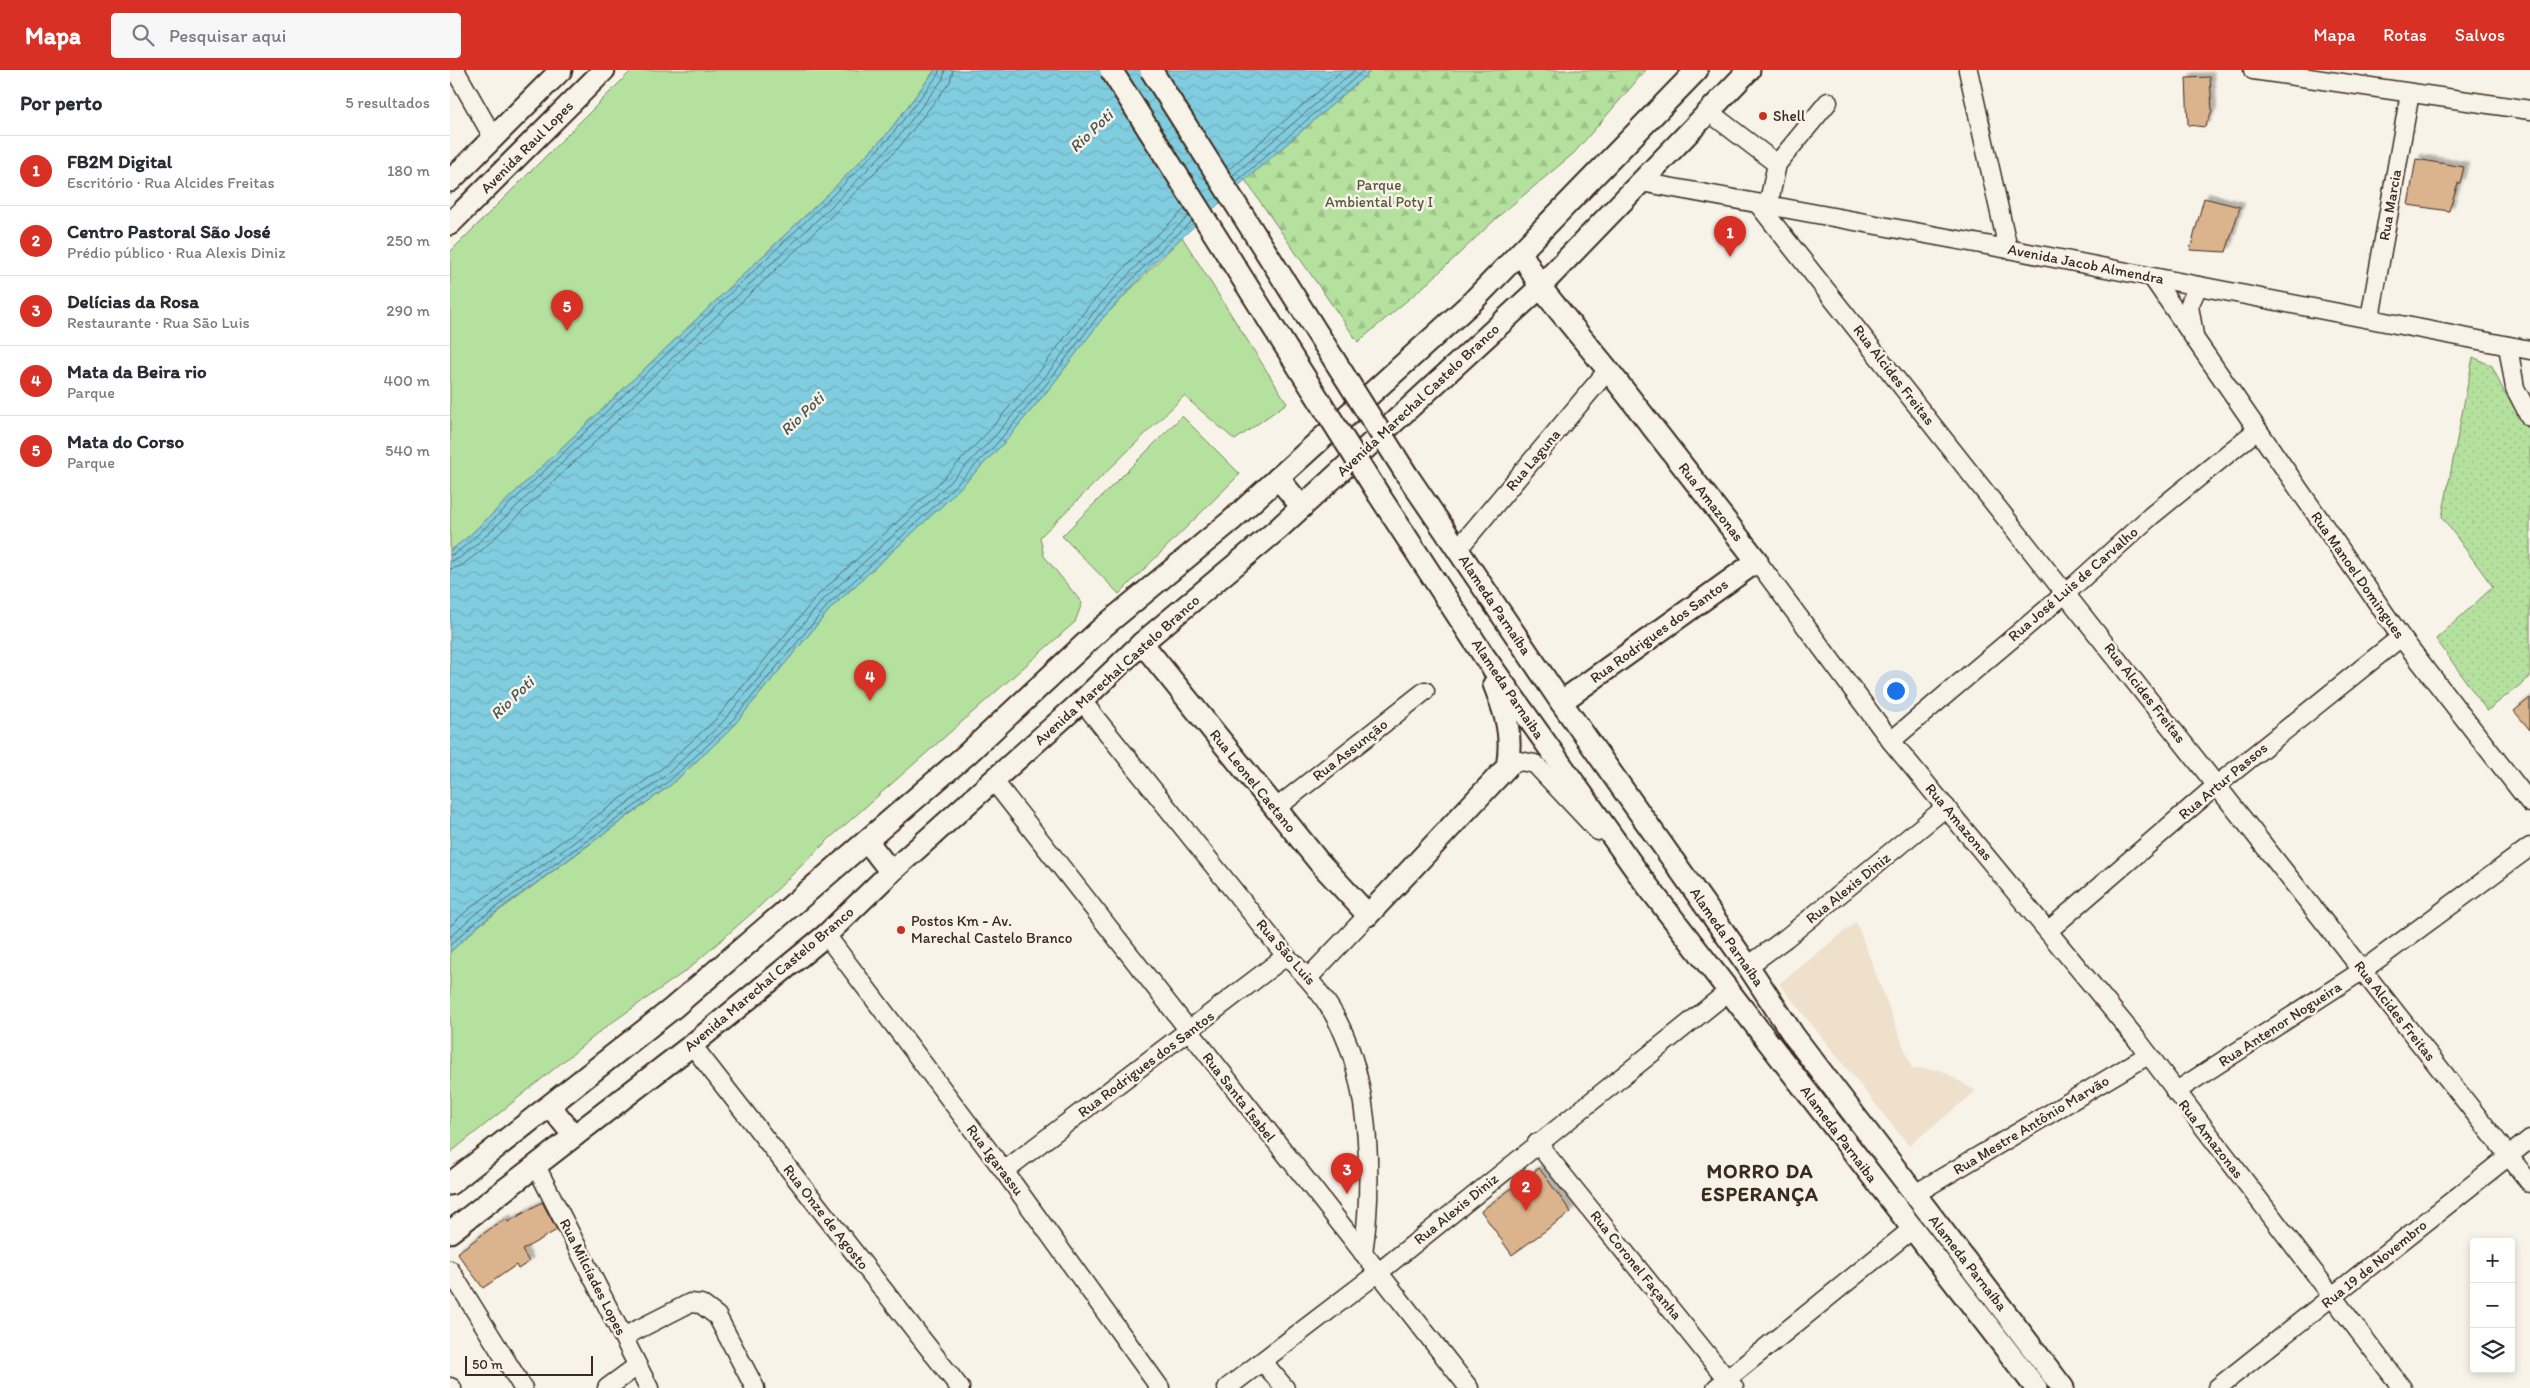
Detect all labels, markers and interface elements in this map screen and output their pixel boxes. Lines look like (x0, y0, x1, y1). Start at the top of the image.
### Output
search box (111, 13, 461, 58)
text: Mapa (25, 21, 81, 50)
icon: search (129, 21, 157, 49)
text: Pesquisar aqui (169, 24, 286, 47)
text: Mapa (2313, 24, 2355, 46)
text: Rotas (2383, 24, 2427, 46)
text: Salvos (2455, 24, 2505, 46)
text: Por perto (20, 90, 102, 115)
text: 5 resultados (345, 93, 430, 112)
street label: Avenida Raul Lopes (477, 97, 577, 197)
water label: Rio Poti (1065, 104, 1118, 156)
place label: Shell (1773, 107, 1806, 125)
marker: Shell (1757, 110, 1769, 122)
text: FB2M Digital (67, 150, 172, 173)
text: 1 (32, 161, 40, 180)
text: 180 m (387, 161, 430, 180)
street label: Rua Marcia (2375, 167, 2405, 242)
text: Escritório · Rua Alcides Freitas (67, 173, 275, 192)
park label: Parque Ambiental Poty I (1325, 176, 1433, 211)
pin: 1 (1714, 216, 1746, 257)
text: Centro Pastoral São José (67, 220, 271, 243)
text: 2 (32, 231, 40, 250)
text: 250 m (386, 231, 430, 250)
street label: Avenida Jacob Almendra (2006, 240, 2166, 288)
text: Prédio público · Rua Alexis Diniz (67, 243, 285, 262)
text: Delícias da Rosa (67, 290, 199, 313)
pin: 5 (551, 290, 583, 331)
text: 3 (32, 301, 40, 320)
text: 290 m (386, 301, 430, 320)
text: Restaurante · Rua São Luis (67, 313, 250, 332)
street label: Avenida Marechal Castelo Branco (1333, 320, 1503, 480)
street label: Rua Alcides Freitas (1849, 321, 1939, 429)
text: Mata da Beira rio (67, 360, 207, 383)
text: 4 (31, 371, 41, 390)
text: 400 m (384, 371, 430, 390)
text: Parque (67, 383, 115, 402)
water label: Rio Poti (776, 387, 829, 439)
street label: Rua Laguna (1502, 425, 1564, 494)
text: Mata do Corso (67, 430, 184, 453)
text: 5 (32, 441, 40, 460)
text: 540 m (385, 441, 430, 460)
text: Parque (67, 453, 115, 472)
street label: Rua Amazonas (1675, 459, 1748, 545)
street label: Rua Manoel Domingues (2307, 508, 2409, 642)
street label: Rua José Luis de Carvalho (2004, 523, 2142, 645)
street label: Alameda Parnaíba (1455, 552, 1535, 659)
street label: Rua Rodrigues dos Santos (1587, 575, 1732, 687)
street label: Avenida Marechal Castelo Branco (1031, 591, 1203, 749)
street label: Alameda Parnaiba (1468, 636, 1548, 743)
street label: Rua Alcides Freitas (2100, 639, 2190, 747)
pin: 4 (854, 660, 886, 701)
water label: Rio Poti (486, 671, 539, 723)
your location (1883, 678, 1909, 704)
street label: Rua Assunção (1309, 715, 1391, 785)
street label: Rua Leonel Caetano (1206, 726, 1300, 836)
street label: Rua Artur Passos (2175, 738, 2271, 823)
street label: Rua Amazonas (1922, 780, 1997, 864)
street label: Rua Alexis Diniz (1802, 848, 1894, 927)
street label: Alameda Parnaíba (1686, 884, 1768, 990)
street label: Avenida Marechal Castelo Branco (680, 903, 858, 1055)
place label: Postos Km - Av. Marechal Castelo Branco (911, 912, 1072, 947)
street label: Rua São Luis (1252, 915, 1320, 989)
marker: Postos Km - Av. Marechal Castelo Branco (895, 924, 907, 936)
street label: Rua Alcides Freitas (2350, 957, 2440, 1065)
street label: Rua Antenor Nogueira (2215, 977, 2345, 1070)
street label: Rua Rodrigues dos Santos (1074, 1007, 1218, 1121)
street label: Rua Santa Isabel (1198, 1049, 1280, 1146)
street label: Rua Mestre Antônio Marvão (1950, 1071, 2112, 1179)
street label: Alameda Parnaiba (1797, 1082, 1881, 1186)
street label: Rua Amazonas (2175, 1096, 2248, 1182)
street label: Rua Igarassu (962, 1121, 1028, 1199)
pin: 3 (1331, 1153, 1363, 1194)
district label: MORRO DA ESPERANÇA (1701, 1159, 1819, 1207)
street label: Rua Onze de Agosto (779, 1161, 873, 1273)
street label: Rua Alexis Diniz (1410, 1169, 1502, 1248)
pin: 2 (1510, 1170, 1542, 1211)
street label: Rua Coronel Façanha (1586, 1207, 1686, 1324)
street label: Alameda Parnaíba (1925, 1211, 2011, 1315)
street label: Rua Milcíades Lopes (556, 1216, 630, 1339)
street label: Rua 19 de Novembro (2318, 1216, 2430, 1312)
map controls (2470, 1238, 2515, 1373)
button: + (2470, 1238, 2515, 1283)
button: − (2470, 1283, 2515, 1328)
button: layers (2470, 1328, 2515, 1373)
scale bar (465, 1353, 592, 1376)
text: 50 m (472, 1356, 503, 1373)

